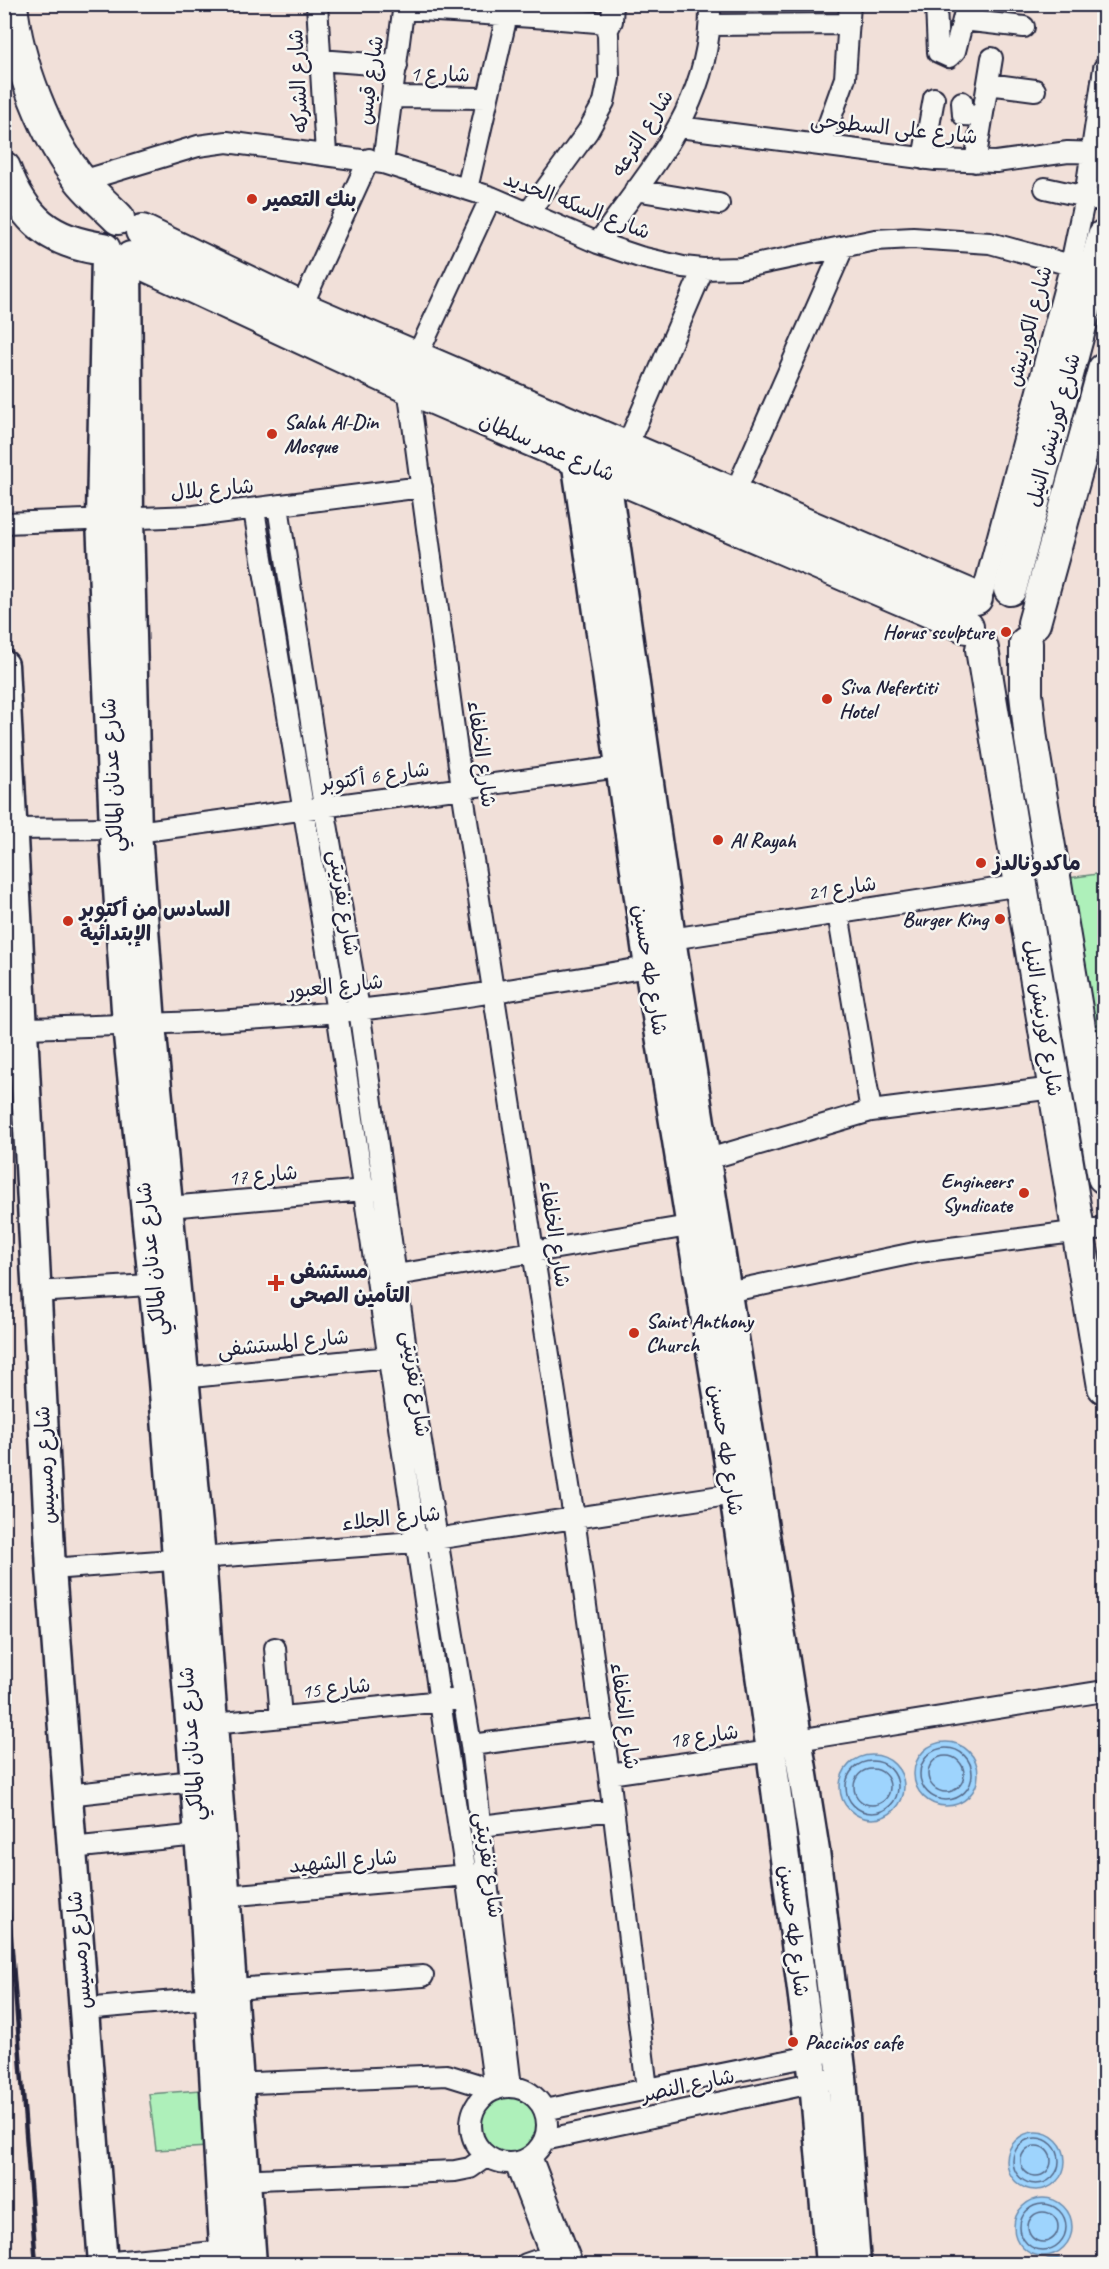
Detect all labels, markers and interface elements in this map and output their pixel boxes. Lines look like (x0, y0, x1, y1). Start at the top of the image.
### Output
street label: شارع الشركه (282, 28, 316, 134)
street label: شارع قيس (351, 34, 391, 127)
street label: شارع 1 (410, 60, 470, 90)
street label: شارع الترعه (605, 85, 681, 183)
street label: شارع على السطوحى (809, 106, 979, 152)
street label: شارع السكه الحديد (499, 165, 654, 247)
place label: بنك التعمير (262, 186, 357, 212)
marker: بنك التعمير (245, 192, 259, 206)
street label: شارع الكورنيش (1000, 263, 1060, 390)
street label: شارع كورنيش النيل (1020, 350, 1088, 510)
street label: شارع عمر سلطان (475, 407, 619, 489)
place label: Salah Al-Din Mosque (284, 409, 380, 459)
marker: Salah Al-Din Mosque (265, 427, 279, 441)
street label: شارع بلال (169, 472, 255, 508)
place label: Horus sculpture (883, 619, 996, 645)
marker: Horus sculpture (999, 625, 1013, 639)
place label: Siva Nefertiti Hotel (839, 674, 940, 724)
marker: Siva Nefertiti Hotel (820, 692, 834, 706)
street label: شارع عدنان المالكي (95, 697, 135, 853)
street label: شارع الخلفاء (460, 699, 502, 810)
street label: شارع 6 أكتوبر (317, 755, 431, 799)
place label: Al Rayah (730, 827, 797, 854)
marker: Al Rayah (711, 833, 725, 847)
street label: شارع نفرتيتى (321, 848, 365, 958)
place label: ماكدونالدز (991, 850, 1081, 877)
marker: ماكدونالدز (974, 856, 988, 870)
street label: شارع 21 (806, 870, 879, 908)
place label: السادس من أكتوبر الإبتدائية (78, 896, 230, 947)
street label: شارع طه حسين (625, 902, 673, 1038)
place label: Burger King (902, 906, 990, 932)
marker: Burger King (993, 912, 1007, 926)
marker: السادس من أكتوبر الإبتدائية (61, 914, 75, 928)
street label: شارع كورنيش النيل (1016, 938, 1068, 1098)
street label: شارع العبور (284, 968, 385, 1006)
street label: شارع 17 (227, 1159, 299, 1193)
place label: Engineers Syndicate (941, 1168, 1015, 1218)
street label: شارع الخلفاء (532, 1179, 576, 1290)
street label: شارع عدنان المالكي (130, 1180, 178, 1337)
marker: Engineers Syndicate (1017, 1186, 1031, 1200)
place label: مستشفى التأمين الصحى (290, 1258, 410, 1308)
marker: مستشفى التأمين الصحى (267, 1274, 285, 1292)
place label: Saint Anthony Church (646, 1308, 755, 1358)
street label: شارع المستشفى (216, 1323, 350, 1365)
marker: Saint Anthony Church (627, 1326, 641, 1340)
street label: شارع نفرتيتى (394, 1329, 436, 1439)
street label: شارع طه حسين (701, 1382, 749, 1518)
street label: شارع رمسيس (29, 1405, 63, 1525)
street label: شارع الجلاء (340, 1500, 442, 1538)
street label: شارع الخلفاء (603, 1661, 645, 1772)
street label: شارع عدنان المالكي (173, 1666, 215, 1822)
street label: شارع 15 (300, 1671, 372, 1707)
street label: شارع 18 (668, 1718, 740, 1756)
street label: شارع نفرتيتى (467, 1810, 509, 1920)
street label: شارع الشهيد (288, 1843, 398, 1881)
street label: شارع طه حسين (771, 1864, 815, 1999)
street label: شارع رمسيس (61, 1890, 99, 2010)
place label: Paccinos cafe (805, 2029, 905, 2055)
marker: Paccinos cafe (786, 2035, 800, 2049)
street label: شارع النصر (637, 2062, 737, 2110)

